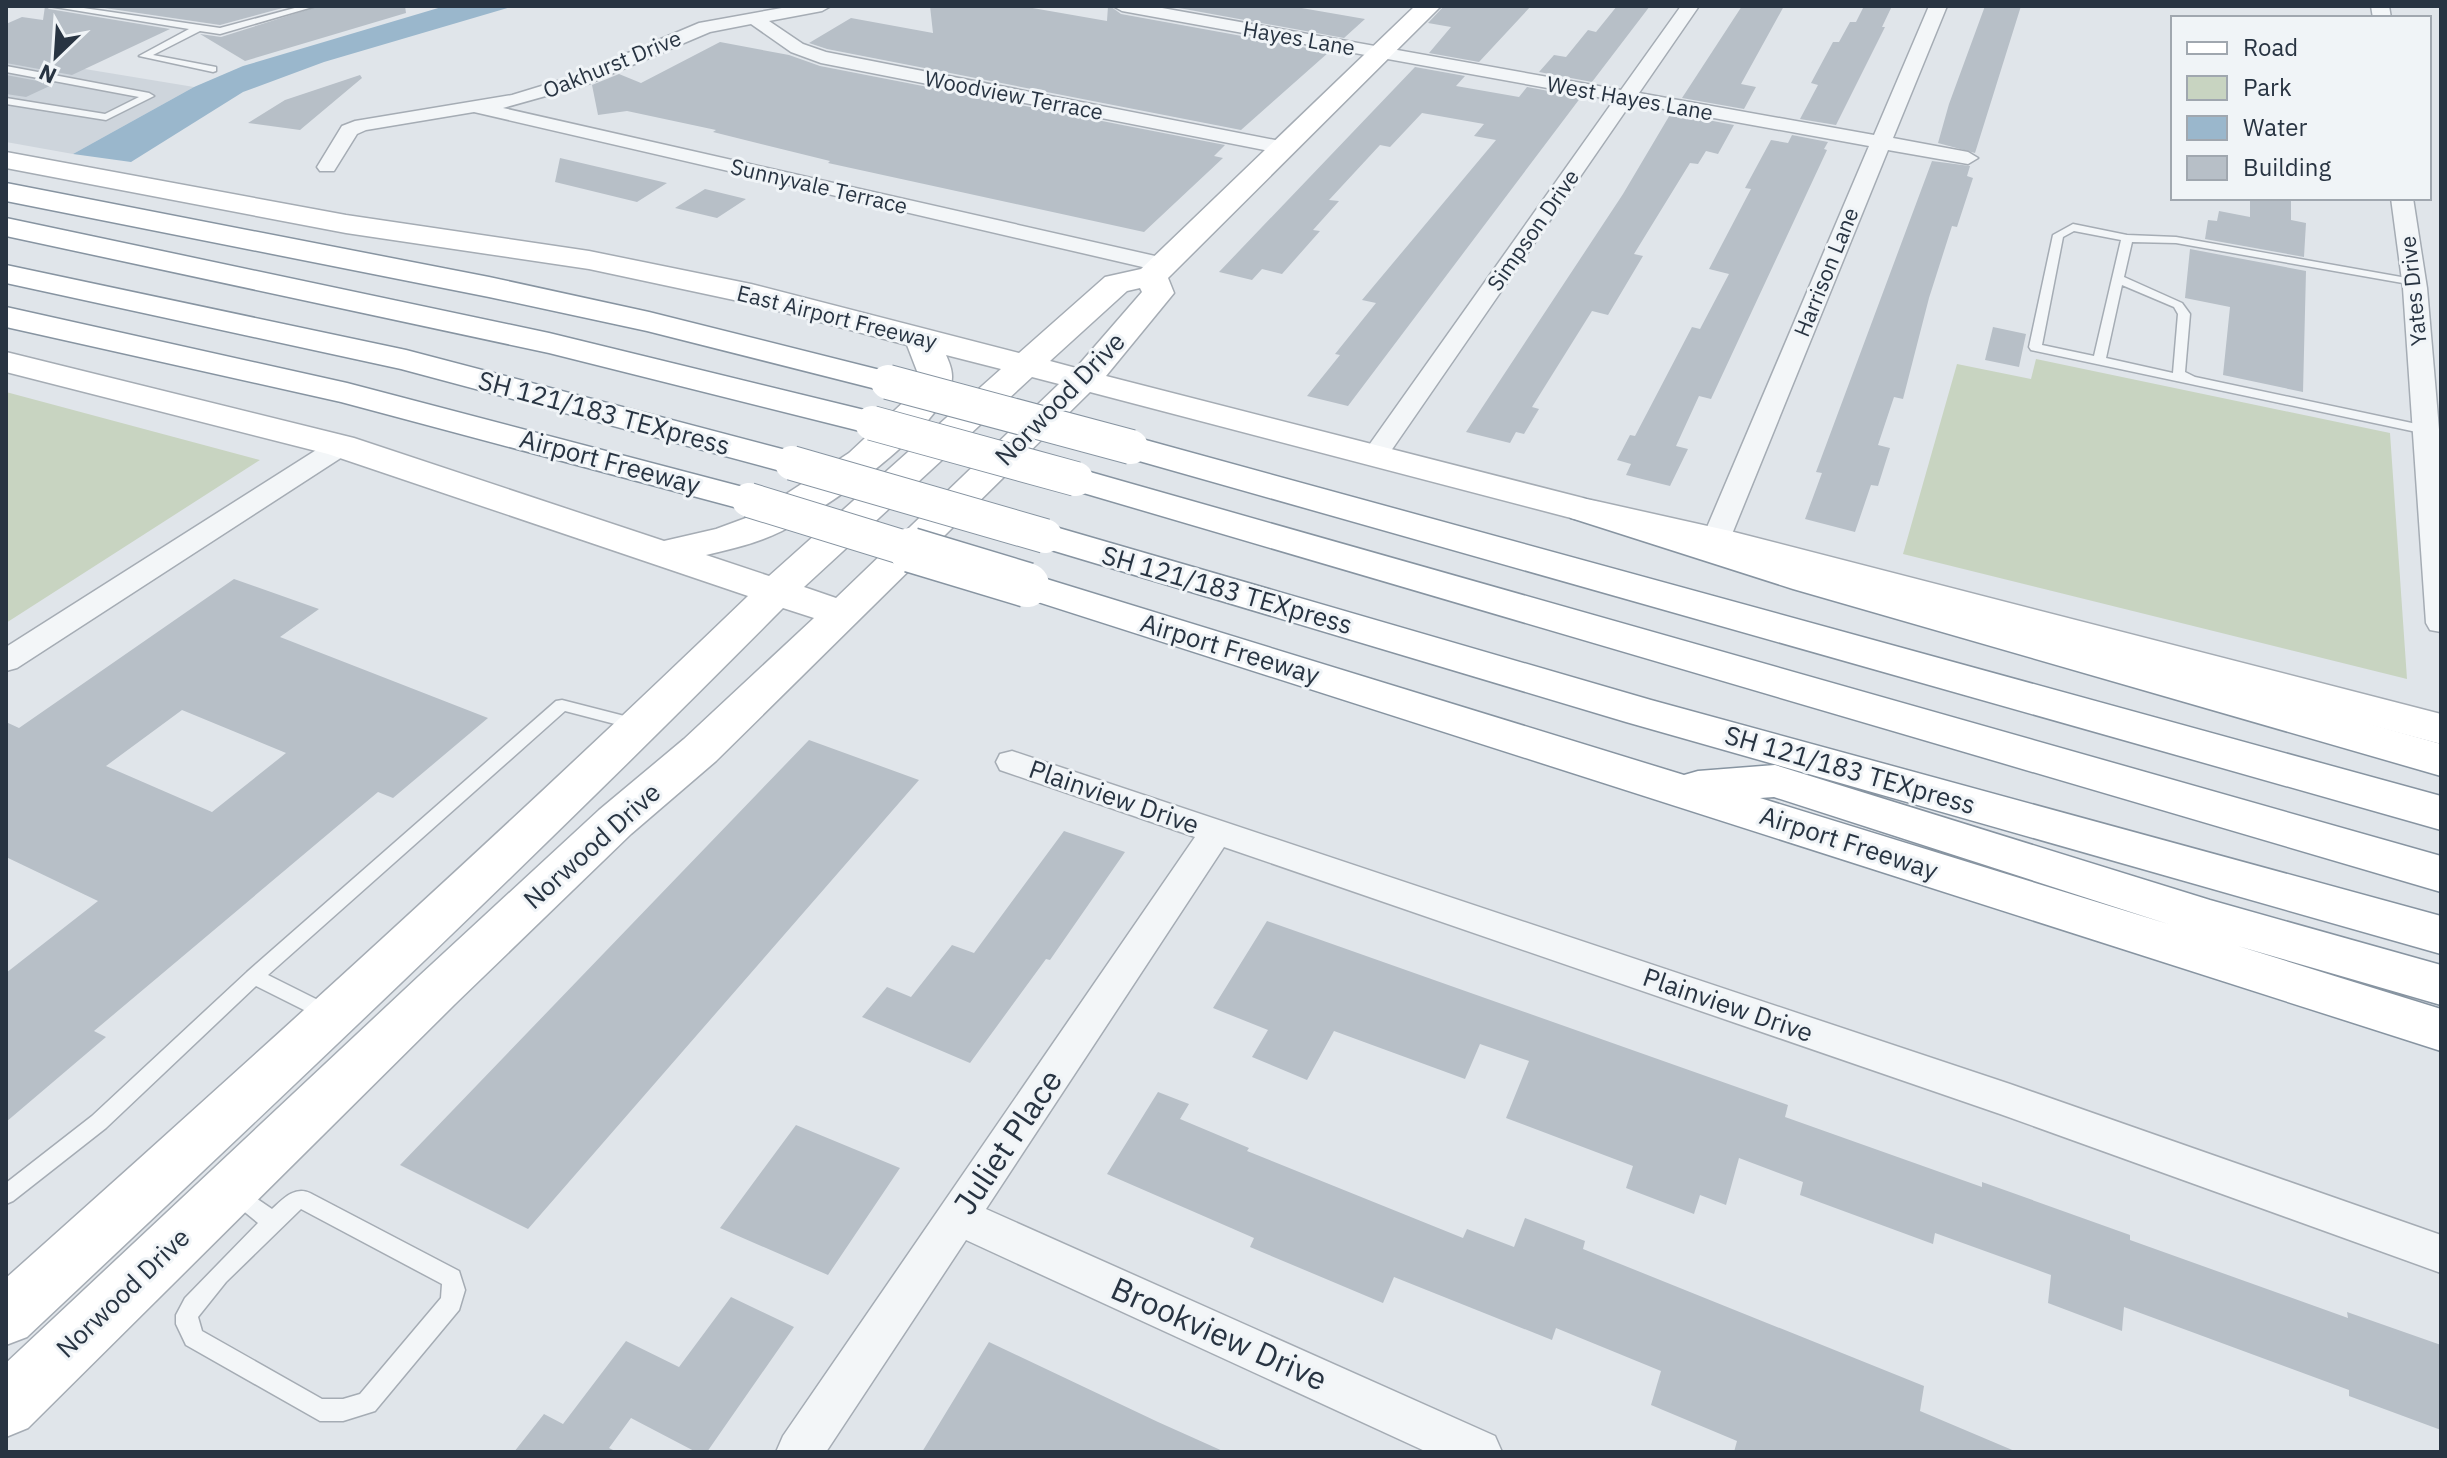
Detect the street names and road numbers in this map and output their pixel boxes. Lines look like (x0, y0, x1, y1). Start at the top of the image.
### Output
street label: Hayes Lane (1241, 13, 1357, 62)
street label: Oakhurst Drive (538, 23, 685, 104)
street label: Woodview Terrace (922, 63, 1106, 126)
street label: West Hayes Lane (1545, 69, 1715, 126)
street label: Sunnyvale Terrace (728, 151, 910, 220)
street label: Simpson Drive (1480, 163, 1585, 296)
street label: Harrison Lane (1786, 203, 1865, 341)
street label: Yates Drive (2392, 235, 2433, 347)
street label: East Airport Freeway (734, 278, 940, 355)
street label: Norwood Drive (987, 324, 1132, 472)
street label: SH 121/183 TEXpress (475, 362, 734, 462)
street label: Airport Freeway (516, 421, 704, 501)
street label: SH 121/183 TEXpress (1098, 537, 1357, 641)
street label: Airport Freeway (1137, 605, 1324, 691)
street label: SH 121/183 TEXpress (1721, 717, 1980, 821)
street label: Plainview Drive (1025, 751, 1204, 841)
street label: Norwood Drive (516, 775, 667, 916)
street label: Airport Freeway (1756, 797, 1943, 887)
street label: Plainview Drive (1639, 959, 1818, 1049)
street label: Juliet Place (943, 1061, 1071, 1222)
street label: Norwood Drive (48, 1220, 196, 1365)
street label: Brookview Drive (1105, 1267, 1334, 1400)

